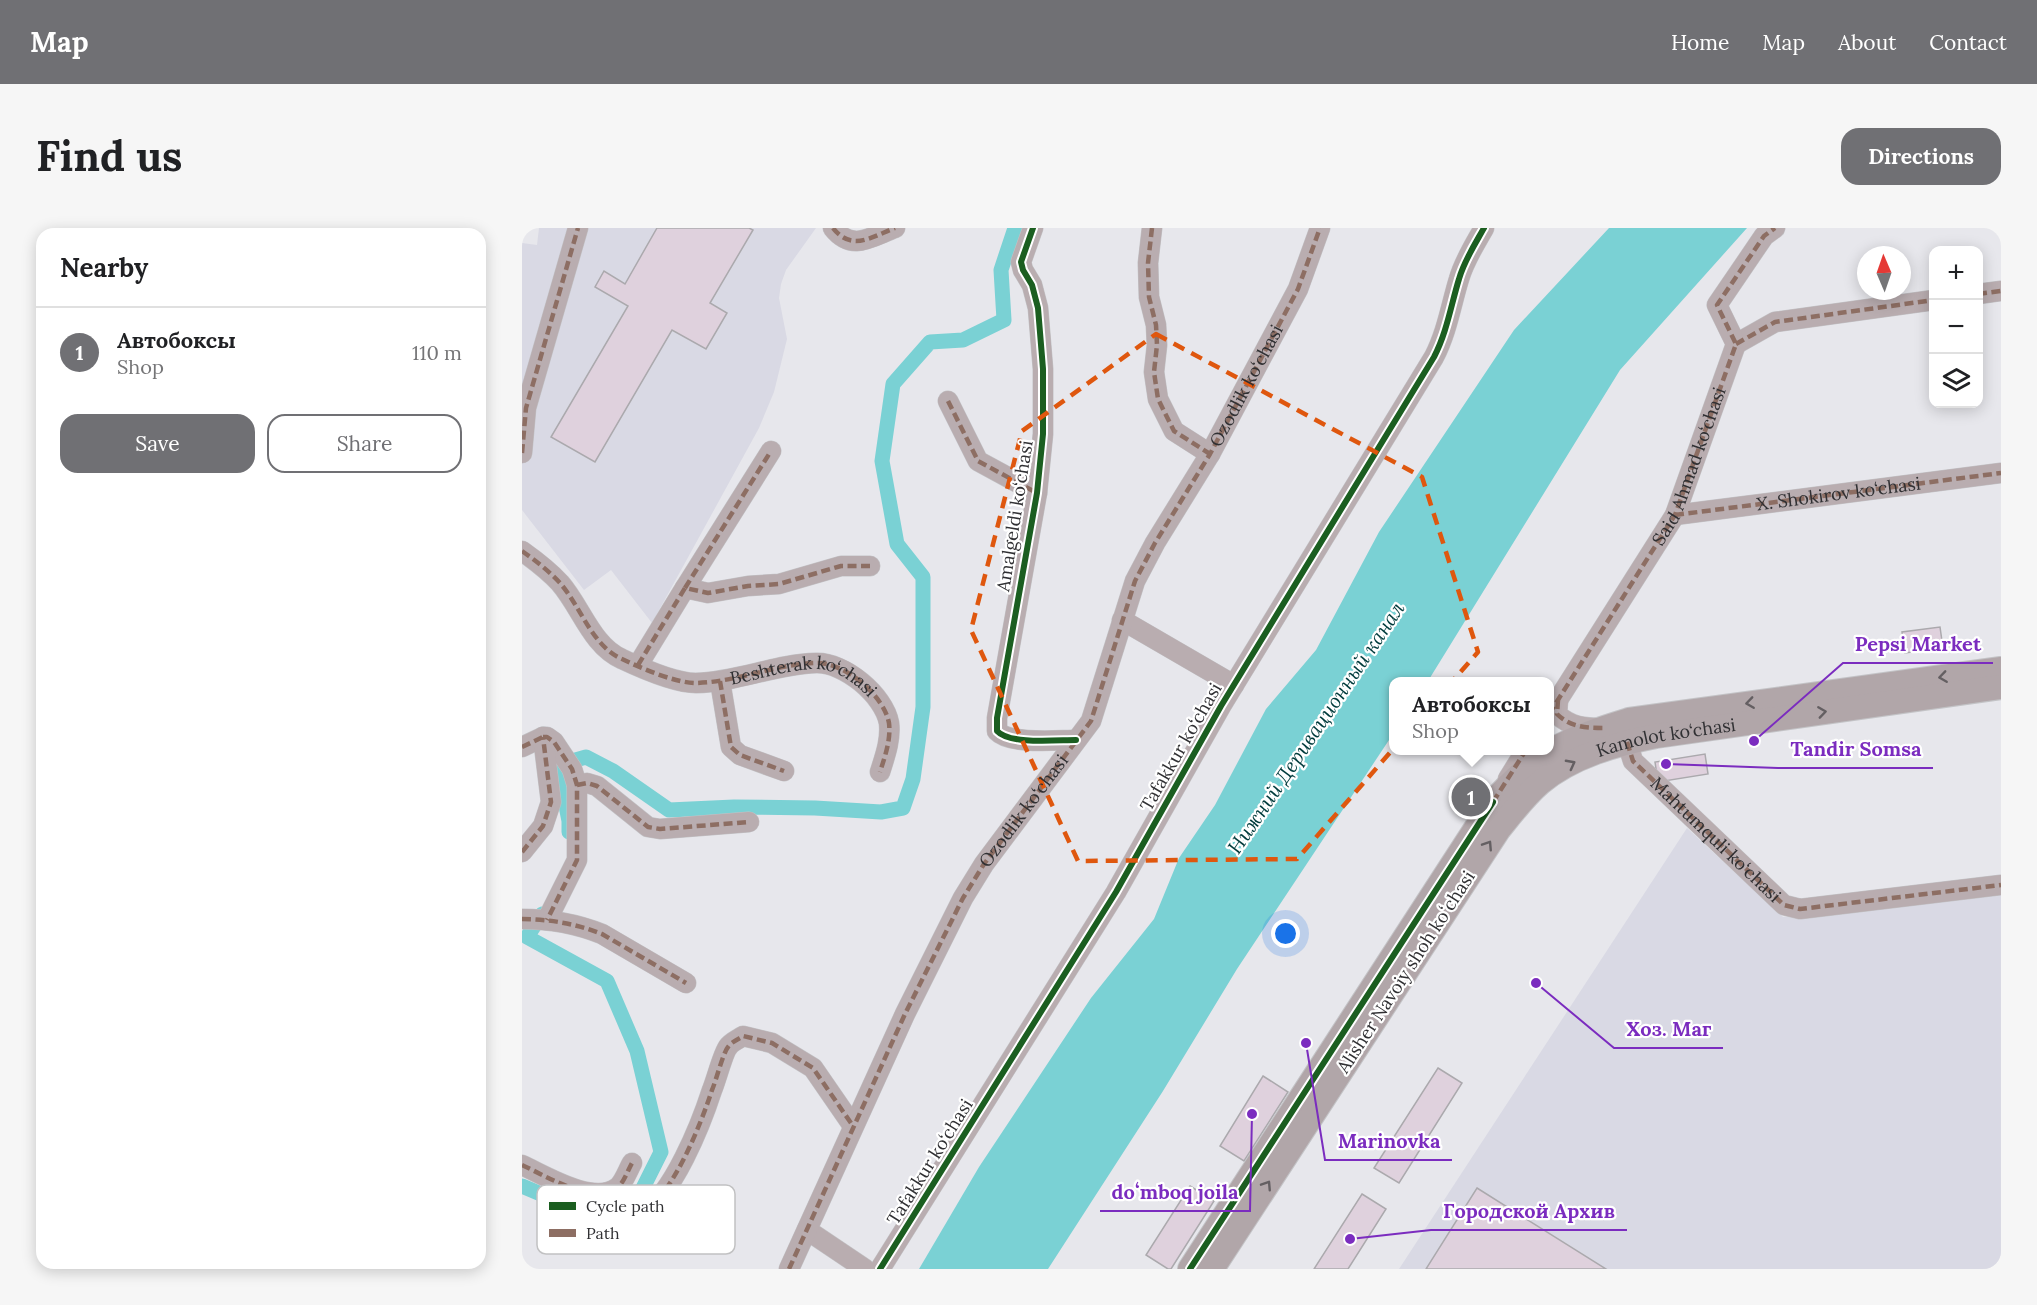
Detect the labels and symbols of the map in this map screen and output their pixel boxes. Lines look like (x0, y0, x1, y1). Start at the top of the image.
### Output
north arrow (1857, 246, 1911, 300)
street label: Ozodlik ko‘chasi (1204, 321, 1288, 451)
street label: Said Ahmad ko‘chasi (1647, 384, 1731, 550)
street label: Amalgeldi ko‘chasi (991, 439, 1038, 594)
street label: X. Shokirov ko‘chasi (1755, 471, 1922, 515)
water label: Нижний Деривационный канал (1222, 597, 1410, 858)
callout: Pepsi Market (1843, 625, 1993, 663)
text: Pepsi Market (1855, 631, 1982, 656)
street label: Beshterak ko‘chasi (728, 651, 882, 701)
one-way arrow (1938, 671, 1948, 683)
street label: Tafakkur ko‘chasi (1135, 679, 1227, 815)
one-way arrow (1745, 697, 1754, 709)
one-way arrow (1818, 707, 1827, 719)
street label: Kamolot ko‘chasi (1593, 713, 1737, 762)
callout: Tandir Somsa (1778, 730, 1933, 768)
text: Tandir Somsa (1791, 736, 1922, 761)
street label: Ozodlik ko‘chasi (974, 750, 1073, 872)
one-way arrow (1565, 759, 1576, 771)
street label: Mahtumquli ko‘chasi (1646, 772, 1786, 907)
pin: 1 (1452, 774, 1490, 820)
one-way arrow (1481, 841, 1492, 852)
street label: Alisher Navoiy shoh koʻchasi (1331, 866, 1480, 1078)
your location (1271, 919, 1300, 948)
callout: Хоз. Маг (1614, 1010, 1723, 1048)
text: Хоз. Маг (1626, 1016, 1712, 1041)
street label: Tafakkur ko‘chasi (882, 1094, 978, 1229)
callout: Marinovka (1325, 1122, 1452, 1160)
text: Marinovka (1338, 1128, 1441, 1153)
callout: doʻmboq joila (1100, 1173, 1250, 1211)
text: doʻmboq joila (1112, 1179, 1239, 1204)
one-way arrow (1260, 1181, 1272, 1191)
legend (537, 1185, 735, 1254)
callout: Городской Архив (1431, 1192, 1627, 1230)
text: Cycle path (586, 1196, 665, 1216)
text: Городской Архив (1443, 1198, 1615, 1223)
text: Path (586, 1223, 620, 1243)

